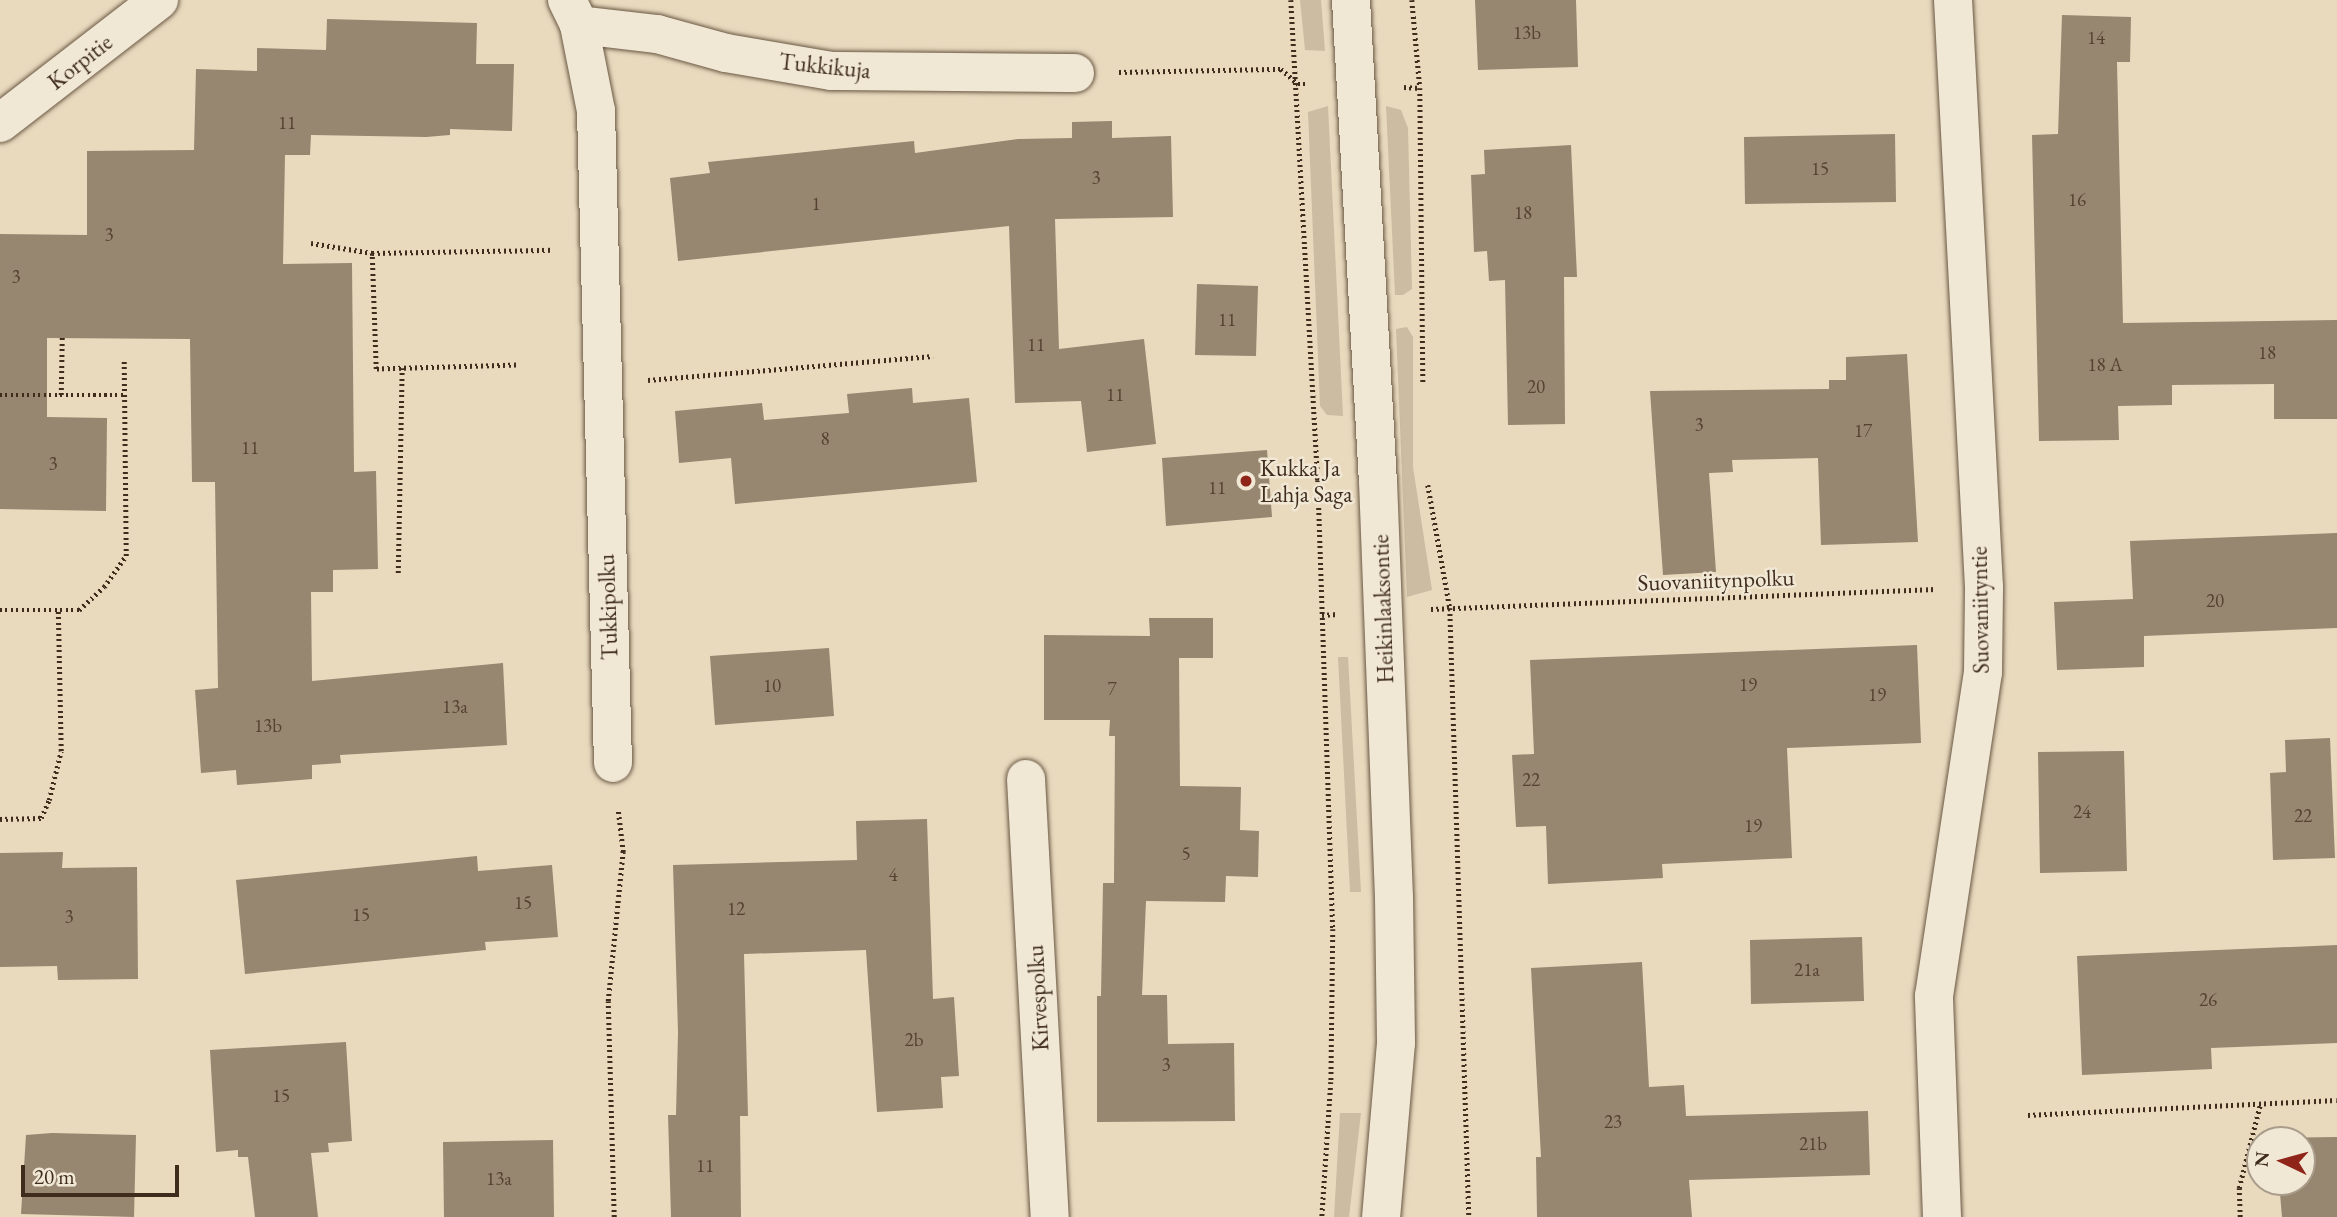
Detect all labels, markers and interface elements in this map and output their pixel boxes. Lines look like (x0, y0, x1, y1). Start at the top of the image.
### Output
house number: 13b (1513, 22, 1541, 44)
house number: 14 (2087, 27, 2105, 49)
street label: Korpitie (42, 28, 118, 96)
street label: Tukkikuja (778, 47, 872, 85)
house number: 11 (278, 112, 296, 134)
house number: 15 (1811, 158, 1829, 180)
house number: 3 (1091, 167, 1101, 189)
house number: 16 (2068, 189, 2086, 211)
house number: 1 (811, 193, 821, 215)
house number: 18 (1514, 202, 1532, 224)
house number: 3 (104, 224, 114, 246)
house number: 3 (11, 266, 21, 288)
house number: 11 (1218, 309, 1236, 331)
house number: 11 (1027, 334, 1045, 356)
house number: 18 (2258, 342, 2276, 364)
house number: 18 A (2087, 354, 2123, 376)
house number: 20 (1527, 376, 1545, 398)
house number: 11 (1106, 384, 1124, 406)
house number: 3 (1694, 414, 1704, 436)
house number: 17 (1854, 420, 1872, 442)
house number: 8 (820, 428, 830, 450)
house number: 11 (241, 437, 259, 459)
house number: 3 (48, 453, 58, 475)
place label: Kukka Ja Lahja Saga (1260, 454, 1352, 508)
marker: Kukka Ja Lahja Saga (1238, 473, 1254, 489)
house number: 11 (1208, 477, 1226, 499)
street label: Heikinlaaksontie (1367, 534, 1399, 684)
street label: Suovaniityntie (1965, 546, 1995, 674)
street label: Tukkipolku (592, 553, 624, 661)
street label: Suovaniitynpolku (1637, 563, 1795, 597)
house number: 20 (2206, 590, 2224, 612)
house number: 19 (1739, 674, 1757, 696)
house number: 10 (763, 675, 781, 697)
house number: 7 (1107, 678, 1117, 700)
house number: 19 (1868, 684, 1886, 706)
house number: 13a (442, 696, 468, 718)
house number: 13b (254, 715, 282, 737)
house number: 22 (1522, 769, 1540, 791)
house number: 24 (2073, 801, 2091, 823)
house number: 22 (2294, 805, 2312, 827)
house number: 19 (1744, 815, 1762, 837)
house number: 5 (1181, 843, 1191, 865)
house number: 4 (888, 864, 898, 886)
house number: 15 (514, 892, 532, 914)
house number: 12 (727, 898, 745, 920)
house number: 15 (352, 904, 370, 926)
house number: 3 (64, 906, 74, 928)
street label: Kirvespolku (1021, 944, 1055, 1052)
house number: 21a (1794, 959, 1820, 981)
house number: 26 (2199, 989, 2217, 1011)
house number: 2b (905, 1029, 923, 1051)
house number: 3 (1161, 1054, 1171, 1076)
house number: 15 (272, 1085, 290, 1107)
house number: 23 (1604, 1111, 1622, 1133)
north arrow (2246, 1126, 2316, 1196)
house number: 21b (1799, 1133, 1827, 1155)
scale bar (24, 1150, 182, 1194)
text: N (2248, 1151, 2275, 1168)
house number: 11 (696, 1155, 714, 1177)
text: 20 m (34, 1163, 75, 1190)
house number: 13a (486, 1168, 512, 1190)

